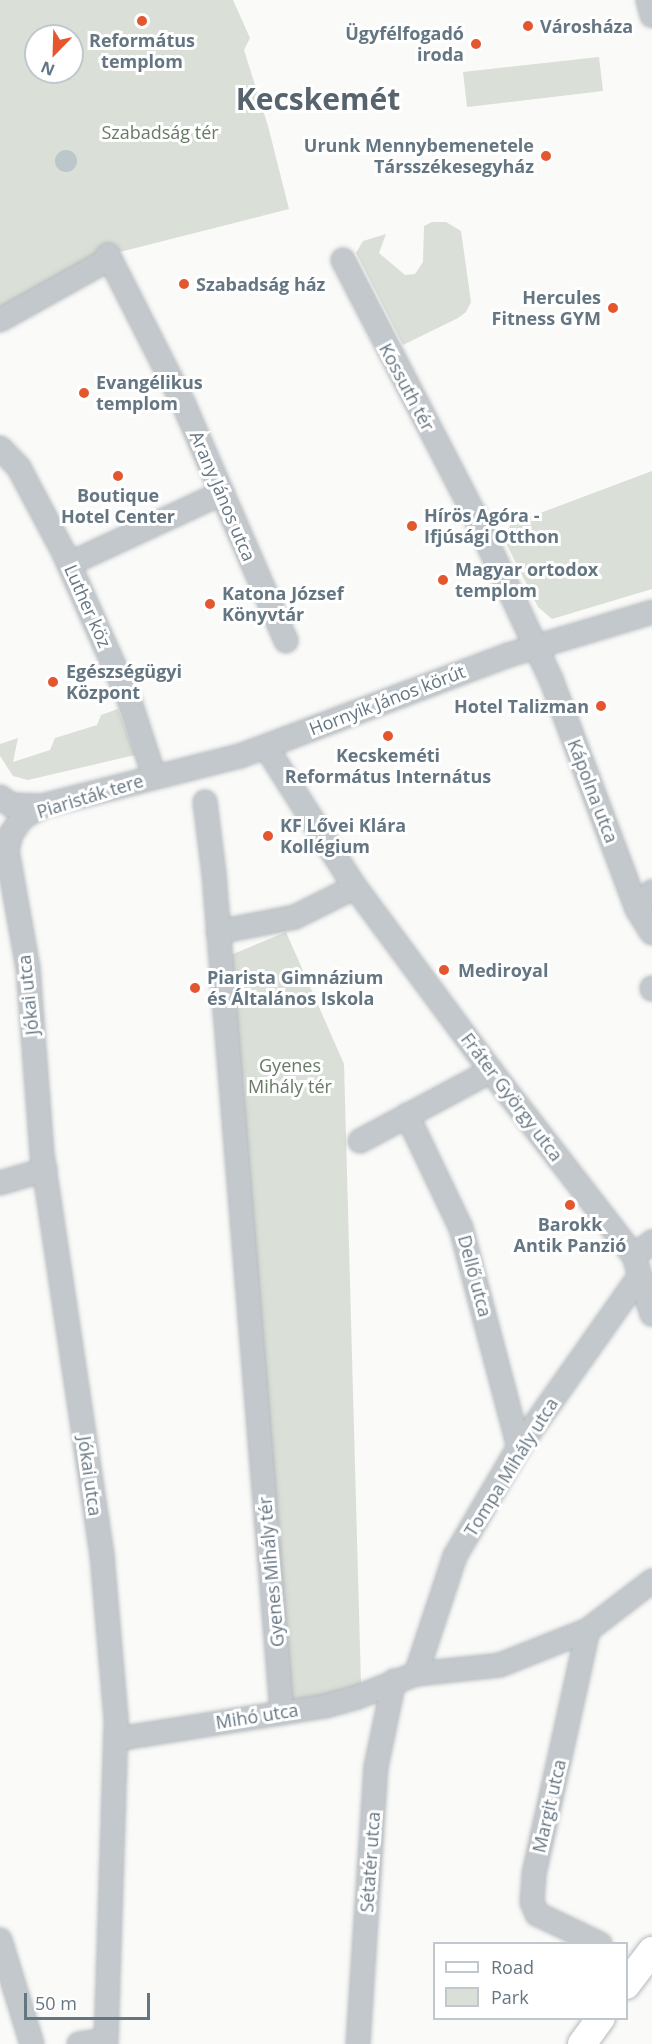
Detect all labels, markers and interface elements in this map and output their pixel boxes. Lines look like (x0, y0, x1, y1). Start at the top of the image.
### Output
marker: Református templom (135, 14, 149, 28)
place label: Városháza (540, 15, 633, 37)
marker: Városháza (521, 19, 535, 33)
place label: Ügyfélfogadó iroda (345, 23, 464, 66)
north arrow (24, 24, 84, 84)
place label: Református templom (89, 30, 195, 72)
marker: Ügyfélfogadó iroda (469, 37, 483, 51)
text: N (37, 56, 58, 81)
district label: Kecskemét (236, 81, 400, 117)
park label: Szabadság tér (101, 121, 219, 143)
place label: Urunk Mennybemenetele Társszékesegyház (304, 135, 534, 178)
marker: Urunk Mennybemenetele Társszékesegyház (539, 149, 553, 163)
place label: Szabadság ház (196, 273, 325, 295)
marker: Szabadság ház (177, 277, 191, 291)
place label: Hercules Fitness GYM (492, 287, 601, 330)
marker: Hercules Fitness GYM (606, 301, 620, 315)
street label: Kossuth tér (375, 340, 439, 434)
place label: Evangélikus templom (96, 372, 203, 415)
marker: Evangélikus templom (77, 386, 91, 400)
street label: Arany János utca (186, 428, 260, 564)
marker: Boutique Hotel Center (111, 469, 125, 483)
place label: Boutique Hotel Center (61, 485, 175, 528)
place label: Hírös Agóra - Ifjúsági Otthon (424, 505, 559, 548)
marker: Hírös Agóra - Ifjúsági Otthon (405, 519, 419, 533)
place label: Magyar ortodox templom (455, 559, 598, 602)
street label: Luther köz (60, 561, 116, 651)
marker: Magyar ortodox templom (436, 573, 450, 587)
place label: Katona József Könyvtár (222, 583, 344, 626)
marker: Katona József Könyvtár (203, 597, 217, 611)
street label: Hornyik János körút (306, 660, 468, 740)
place label: Egészségügyi Központ (66, 661, 182, 704)
marker: Egészségügyi Központ (44, 673, 62, 691)
place label: Hotel Talizman (454, 695, 589, 717)
marker: Hotel Talizman (594, 699, 608, 713)
marker: Kecskeméti Református Internátus (381, 729, 395, 743)
street label: Kápolna utca (563, 736, 623, 846)
place label: Kecskeméti Református Internátus (285, 745, 491, 788)
street label: Piaristák tere (34, 770, 146, 822)
place label: KF Lővei Klára Kollégium (280, 815, 406, 858)
marker: KF Lővei Klára Kollégium (261, 829, 275, 843)
street label: Jókai utca (13, 954, 43, 1036)
place label: Mediroyal (458, 959, 548, 981)
marker: Mediroyal (435, 961, 453, 979)
place label: Piarista Gimnázium és Általános Iskola (207, 967, 383, 1010)
marker: Piarista Gimnázium és Általános Iskola (188, 981, 202, 995)
street label: Fráter György utca (457, 1029, 567, 1165)
park label: Gyenes Mihály tér (248, 1055, 332, 1098)
marker: Barokk Antik Panzió (563, 1198, 577, 1212)
place label: Barokk Antik Panzió (514, 1214, 626, 1256)
street label: Dellő utca (454, 1233, 496, 1319)
street label: Tompa Mihály utca (460, 1394, 562, 1540)
street label: Jókai utca (74, 1435, 106, 1517)
street label: Gyenes Mihály tér (254, 1496, 288, 1648)
street label: Mihó utca (214, 1699, 300, 1733)
street label: Margit utca (528, 1757, 570, 1855)
street label: Sétatér utca (356, 1811, 384, 1913)
legend (433, 1942, 628, 2020)
text: Road (491, 1955, 534, 1979)
scale bar (27, 1981, 153, 2019)
text: Park (491, 1985, 529, 2009)
text: 50 m (35, 1991, 77, 2015)

